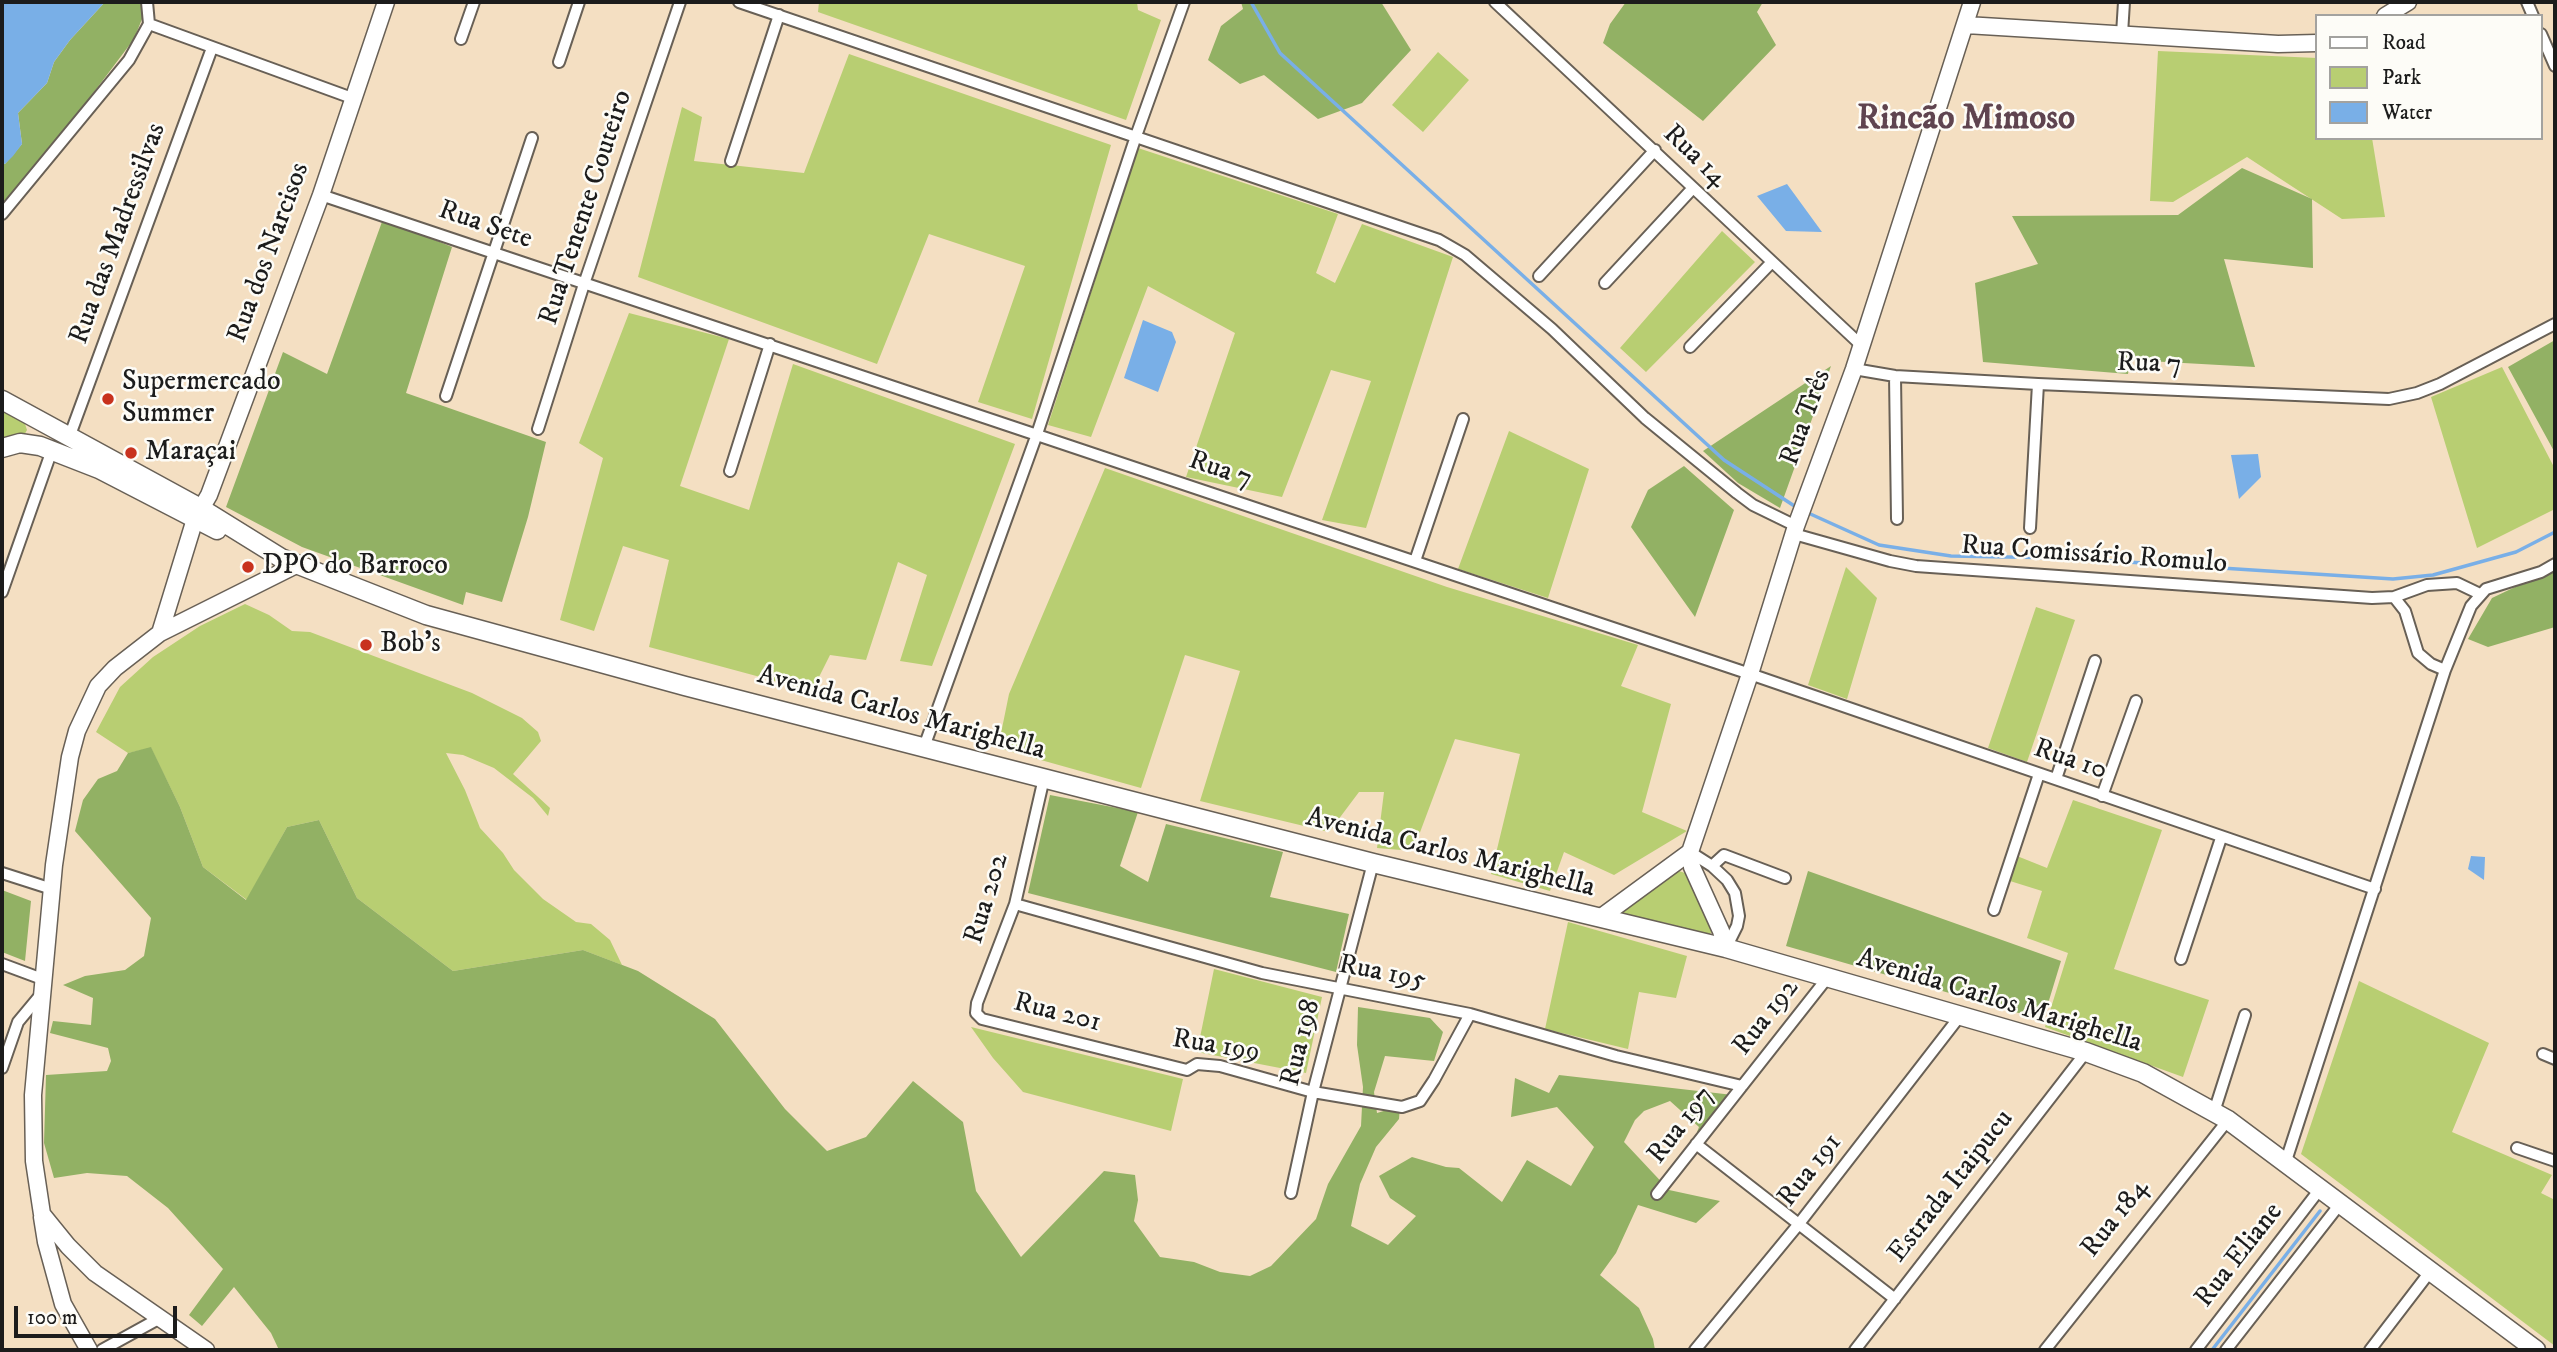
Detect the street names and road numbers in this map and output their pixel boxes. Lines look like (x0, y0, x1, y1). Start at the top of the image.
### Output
street label: Rua Tenente Couteiro (533, 86, 641, 330)
street label: Rua 14 (1655, 118, 1733, 196)
street label: Rua das Madressilvas (63, 119, 175, 349)
street label: Rua dos Narcisos (222, 158, 318, 348)
street label: Rua Sete (434, 194, 536, 258)
street label: Rua 7 (2116, 347, 2182, 383)
street label: Rua Três (1774, 365, 1840, 471)
street label: Rua 7 (1184, 445, 1256, 497)
street label: Rua Comissário Romulo (1960, 530, 2228, 582)
street label: Avenida Carlos Marighella (753, 659, 1049, 769)
street label: Rua 10 (2029, 733, 2111, 789)
street label: Avenida Carlos Marighella (1302, 802, 1598, 906)
street label: Rua 202 (958, 850, 1018, 948)
street label: Avenida Carlos Marighella (1852, 943, 2146, 1061)
street label: Rua 195 (1336, 949, 1428, 999)
street label: Rua 192 (1727, 973, 1807, 1063)
street label: Rua 201 (1010, 987, 1104, 1041)
street label: Rua 198 (1275, 996, 1329, 1090)
street label: Rua 199 (1170, 1024, 1262, 1070)
street label: Rua 197 (1641, 1081, 1723, 1171)
street label: Estrada Itaipucu (1882, 1104, 2022, 1270)
street label: Rua 191 (1772, 1127, 1850, 1215)
street label: Rua 184 (2075, 1173, 2157, 1265)
street label: Rua Eliane (2189, 1197, 2291, 1315)

